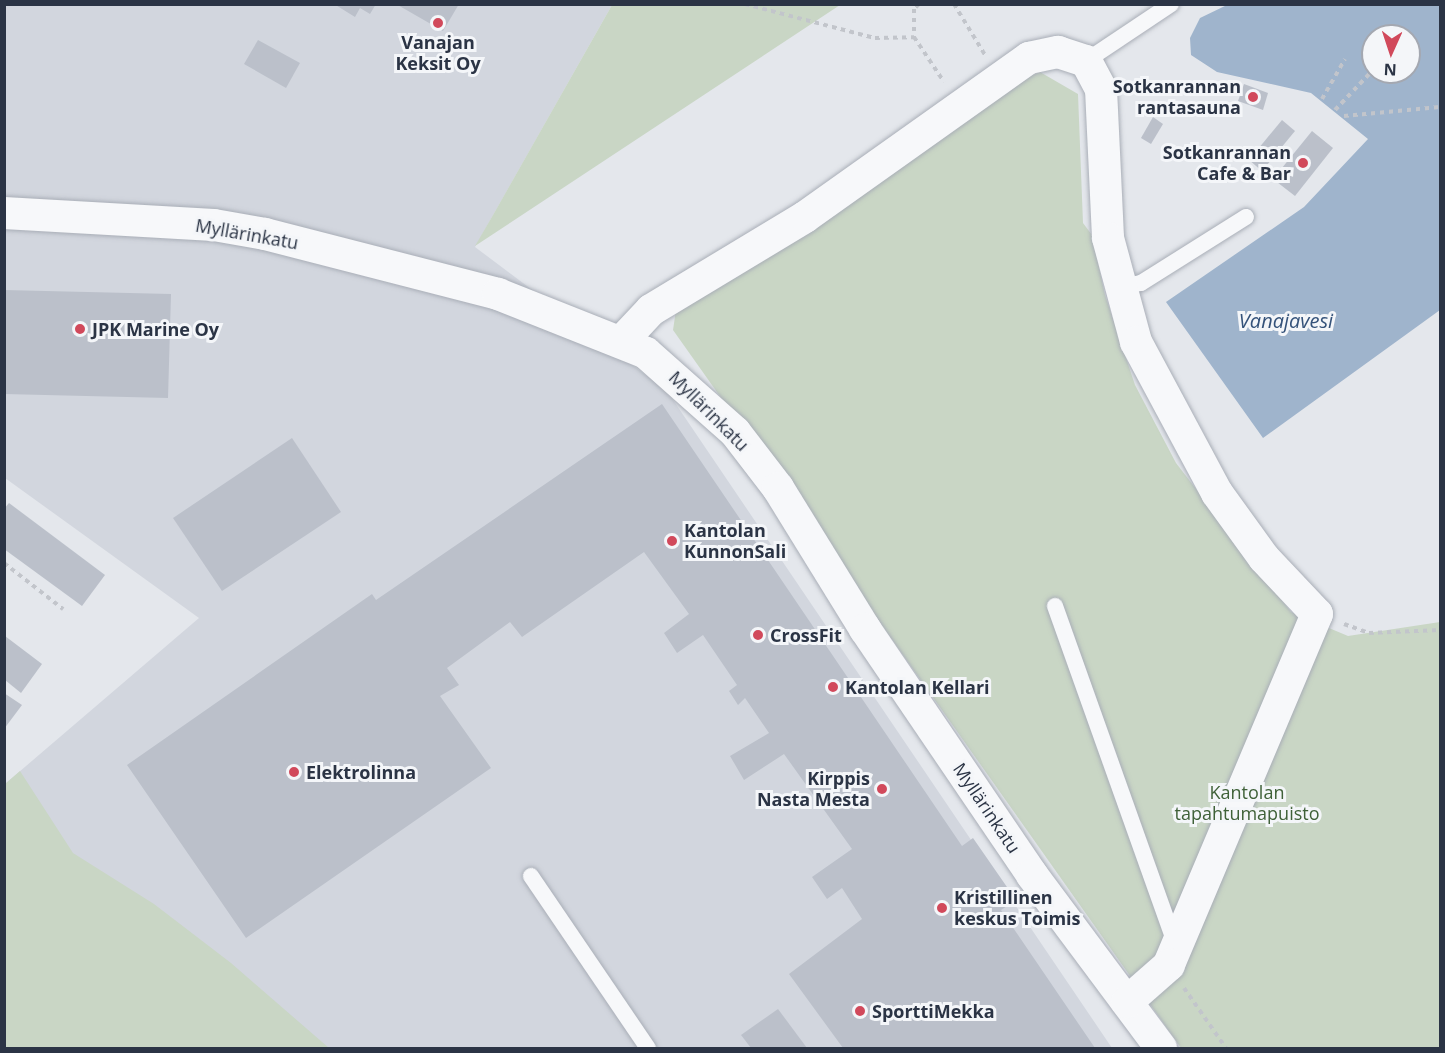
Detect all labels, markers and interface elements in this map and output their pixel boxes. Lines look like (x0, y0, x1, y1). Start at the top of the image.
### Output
marker: Vanajan Keksit Oy (431, 16, 445, 30)
north arrow (1361, 24, 1421, 84)
place label: Vanajan Keksit Oy (395, 32, 481, 74)
text: N (1383, 59, 1397, 81)
place label: Sotkanrannan rantasauna (1113, 76, 1241, 118)
marker: Sotkanrannan rantasauna (1246, 90, 1260, 104)
place label: Sotkanrannan Cafe & Bar (1163, 142, 1291, 184)
marker: Sotkanrannan Cafe & Bar (1296, 156, 1310, 170)
street label: Myllärinkatu (194, 214, 300, 254)
water label: Vanajavesi (1239, 308, 1333, 332)
place label: JPK Marine Oy (92, 318, 219, 340)
marker: JPK Marine Oy (73, 322, 87, 336)
street label: Myllärinkatu (665, 367, 753, 455)
place label: Kantolan KunnonSali (684, 520, 786, 562)
marker: Kantolan KunnonSali (665, 534, 679, 548)
place label: CrossFit (770, 624, 842, 646)
marker: CrossFit (751, 628, 765, 642)
place label: Kantolan Kellari (845, 676, 990, 698)
marker: Kantolan Kellari (826, 680, 840, 694)
street label: Myllärinkatu (949, 759, 1025, 857)
place label: Elektrolinna (306, 761, 416, 783)
marker: Elektrolinna (287, 765, 301, 779)
place label: Kirppis Nasta Mesta (757, 768, 870, 810)
marker: Kirppis Nasta Mesta (875, 782, 889, 796)
park label: Kantolan tapahtumapuisto (1174, 782, 1320, 824)
place label: Kristillinen keskus Toimis (954, 887, 1081, 930)
marker: Kristillinen keskus Toimis (935, 901, 949, 915)
place label: SporttiMekka (872, 1000, 995, 1022)
marker: SporttiMekka (853, 1004, 867, 1018)

